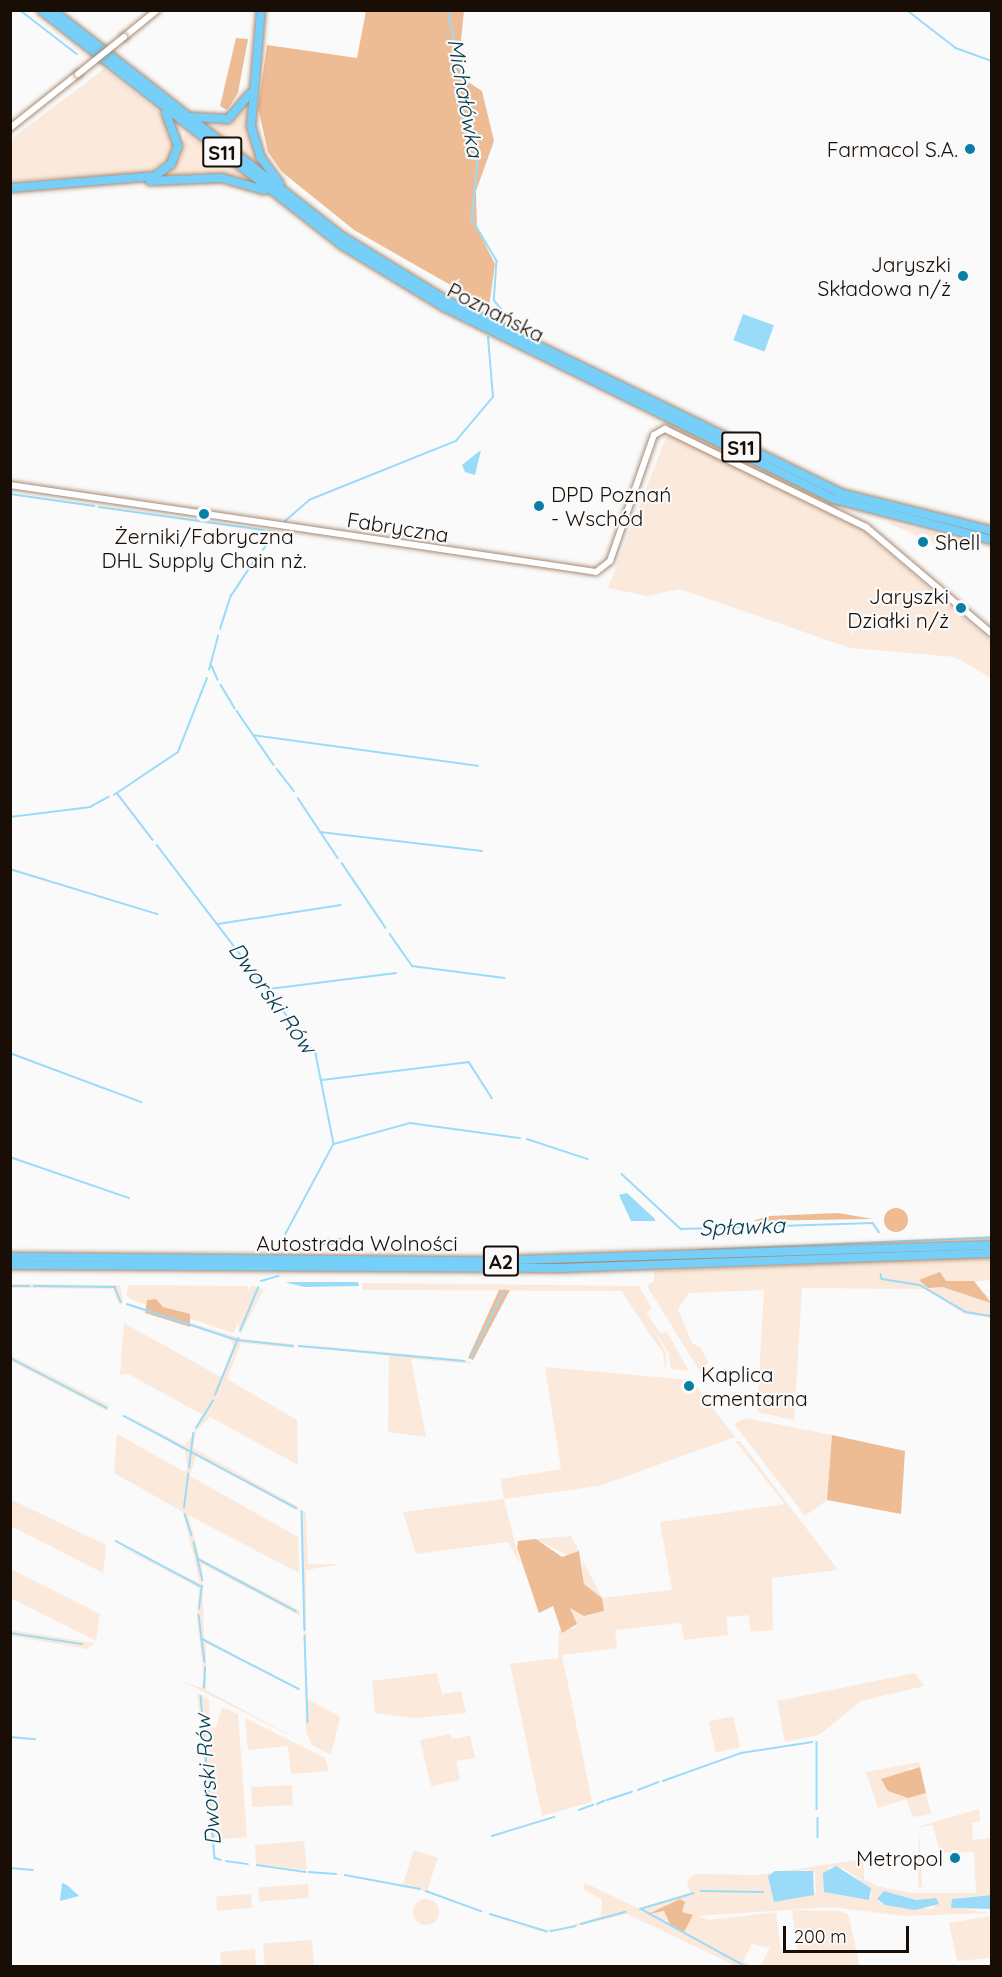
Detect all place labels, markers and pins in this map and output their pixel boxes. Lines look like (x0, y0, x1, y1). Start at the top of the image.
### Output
place label: Farmacol S.A. (827, 136, 958, 162)
marker: Farmacol S.A. (963, 142, 977, 156)
place label: Jaryszki Składowa n/ż (817, 251, 951, 301)
marker: Jaryszki Składowa n/ż (956, 269, 970, 283)
place label: DPD Poznań - Wschód (551, 481, 671, 531)
marker: DPD Poznań - Wschód (532, 499, 546, 513)
marker: Żerniki/Fabryczna DHL Supply Chain nż. (197, 507, 211, 521)
place label: Żerniki/Fabryczna DHL Supply Chain nż. (101, 523, 307, 573)
place label: Shell (935, 529, 980, 555)
marker: Shell (916, 535, 930, 549)
place label: Jaryszki Działki n/ż (847, 583, 949, 633)
marker: Jaryszki Działki n/ż (954, 601, 968, 615)
place label: Kaplica cmentarna (701, 1361, 808, 1411)
marker: Kaplica cmentarna (682, 1379, 696, 1393)
place label: Metropol (856, 1845, 943, 1871)
marker: Metropol (948, 1851, 962, 1865)

